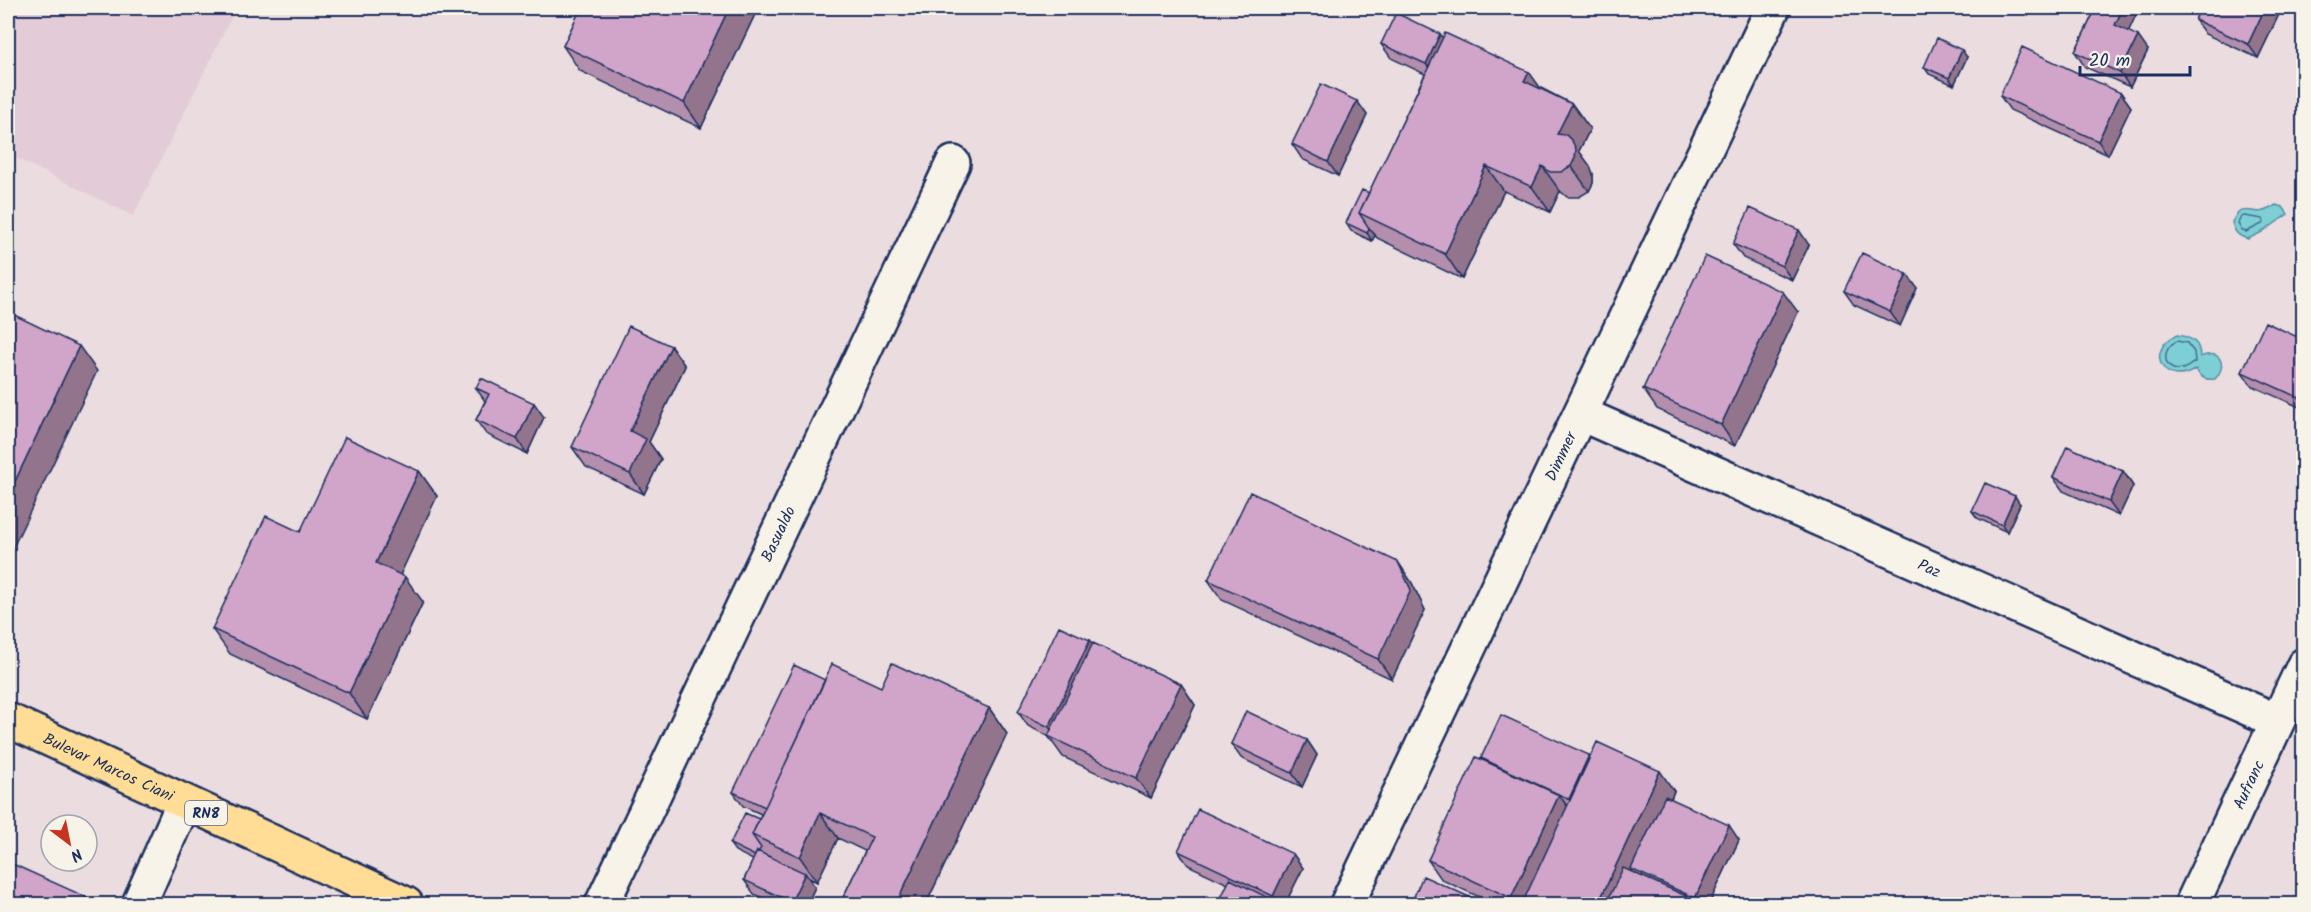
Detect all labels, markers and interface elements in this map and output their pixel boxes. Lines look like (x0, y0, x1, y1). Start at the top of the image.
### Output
scale bar (2080, 39, 2190, 77)
text: 20 m (2089, 47, 2130, 76)
street label: Dimmer (1539, 426, 1585, 486)
street label: Basualdo (755, 502, 803, 566)
street label: Paz (1913, 553, 1945, 585)
street label: Bulevar Marcos Ciani (39, 727, 179, 809)
street label: Aufranc (2227, 756, 2272, 814)
road number: RN8 (185, 801, 227, 825)
north arrow (39, 813, 99, 873)
text: N (65, 841, 87, 868)

